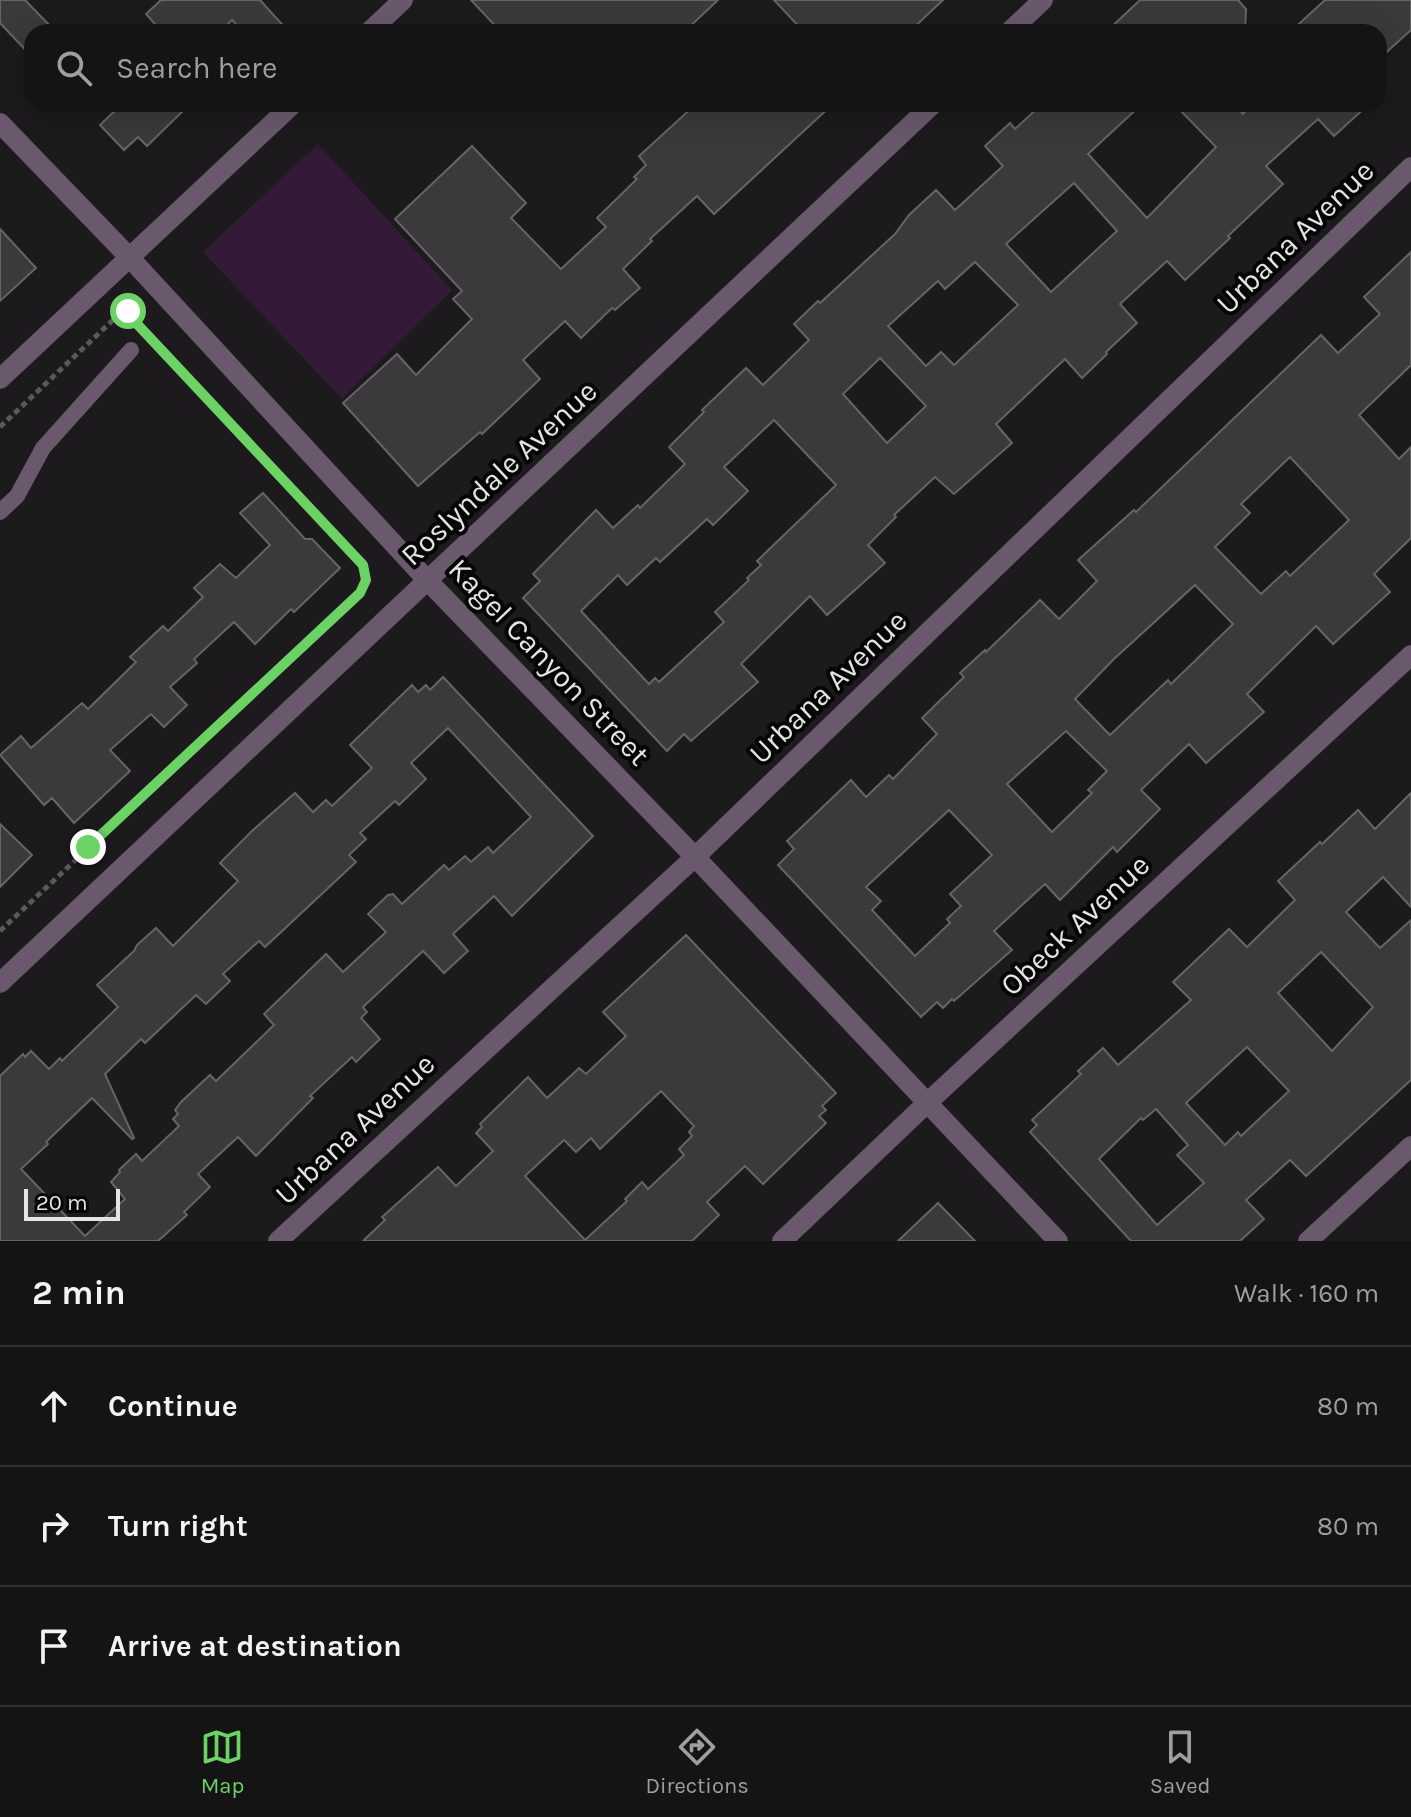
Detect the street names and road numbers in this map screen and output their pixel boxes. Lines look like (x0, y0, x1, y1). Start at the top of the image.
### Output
street label: Urbana Avenue (1209, 153, 1381, 321)
street label: Roslyndale Avenue (393, 373, 605, 573)
street label: Kagel Canyon Street (441, 551, 657, 773)
street label: Urbana Avenue (742, 603, 914, 771)
street label: Obeck Avenue (993, 847, 1157, 1003)
street label: Urbana Avenue (268, 1046, 442, 1212)

